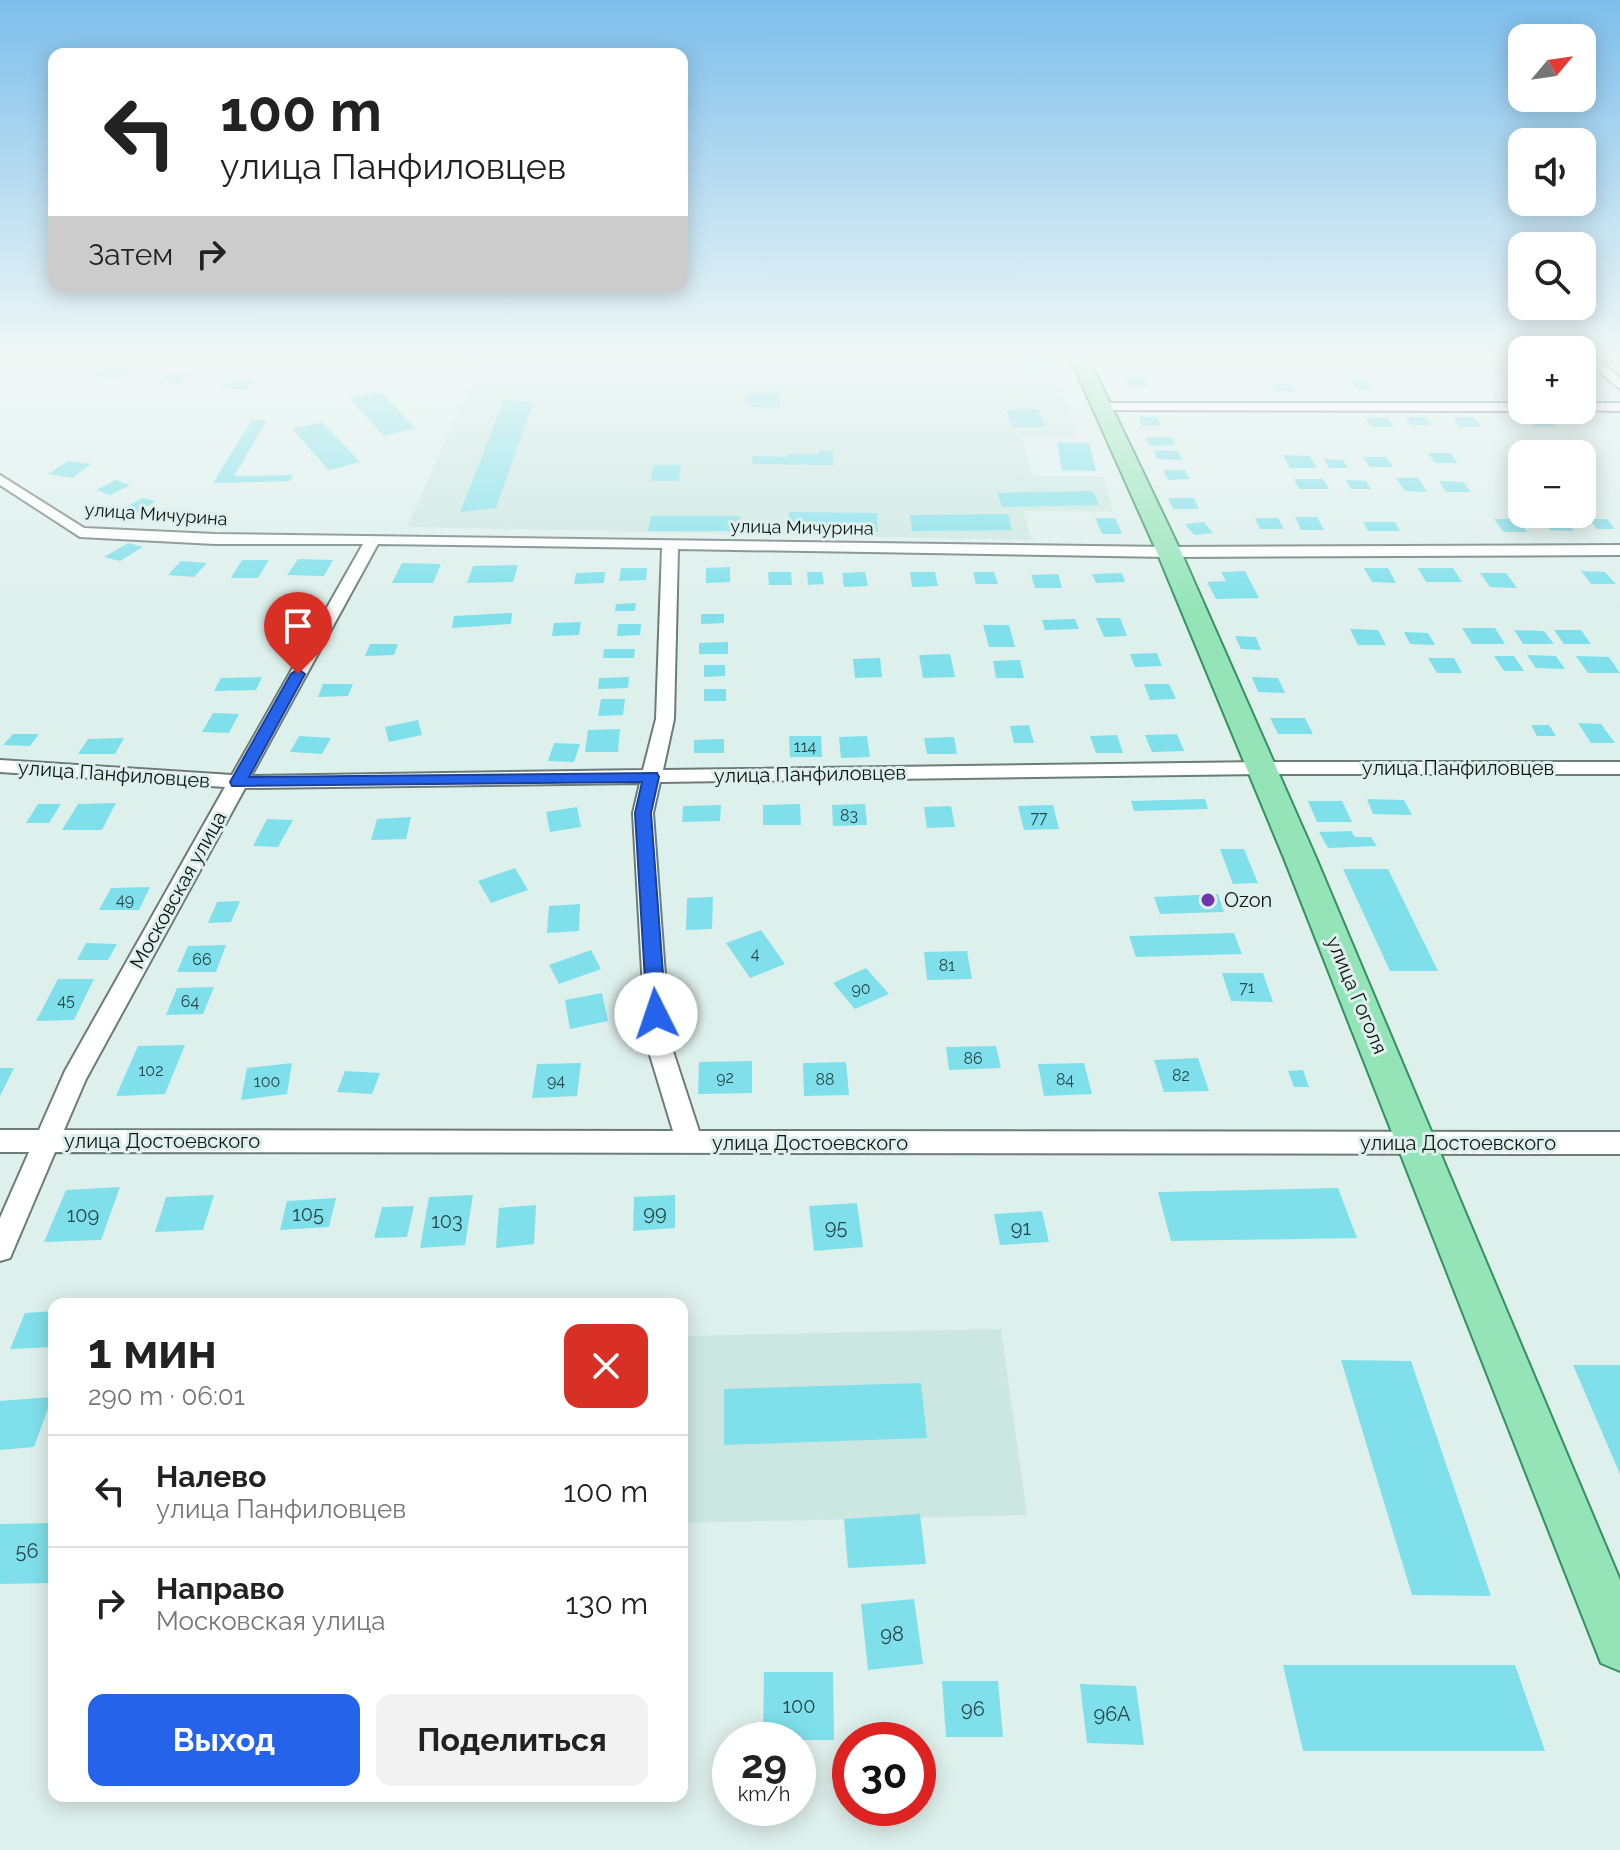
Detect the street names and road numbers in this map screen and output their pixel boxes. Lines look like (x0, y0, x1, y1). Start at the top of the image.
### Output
street label: улица Мичурина (84, 499, 228, 529)
street label: улица Мичурина (730, 515, 874, 539)
street label: улица Панфиловцев (17, 755, 211, 793)
street label: улица Панфиловцев (1362, 756, 1554, 780)
street label: улица Панфиловцев (714, 760, 906, 788)
street label: Московская улица (125, 807, 231, 973)
street label: улица Гоголя (1321, 932, 1393, 1058)
street label: улица Достоевского (64, 1129, 260, 1153)
street label: улица Достоевского (712, 1131, 908, 1155)
street label: улица Достоевского (1360, 1131, 1556, 1155)

